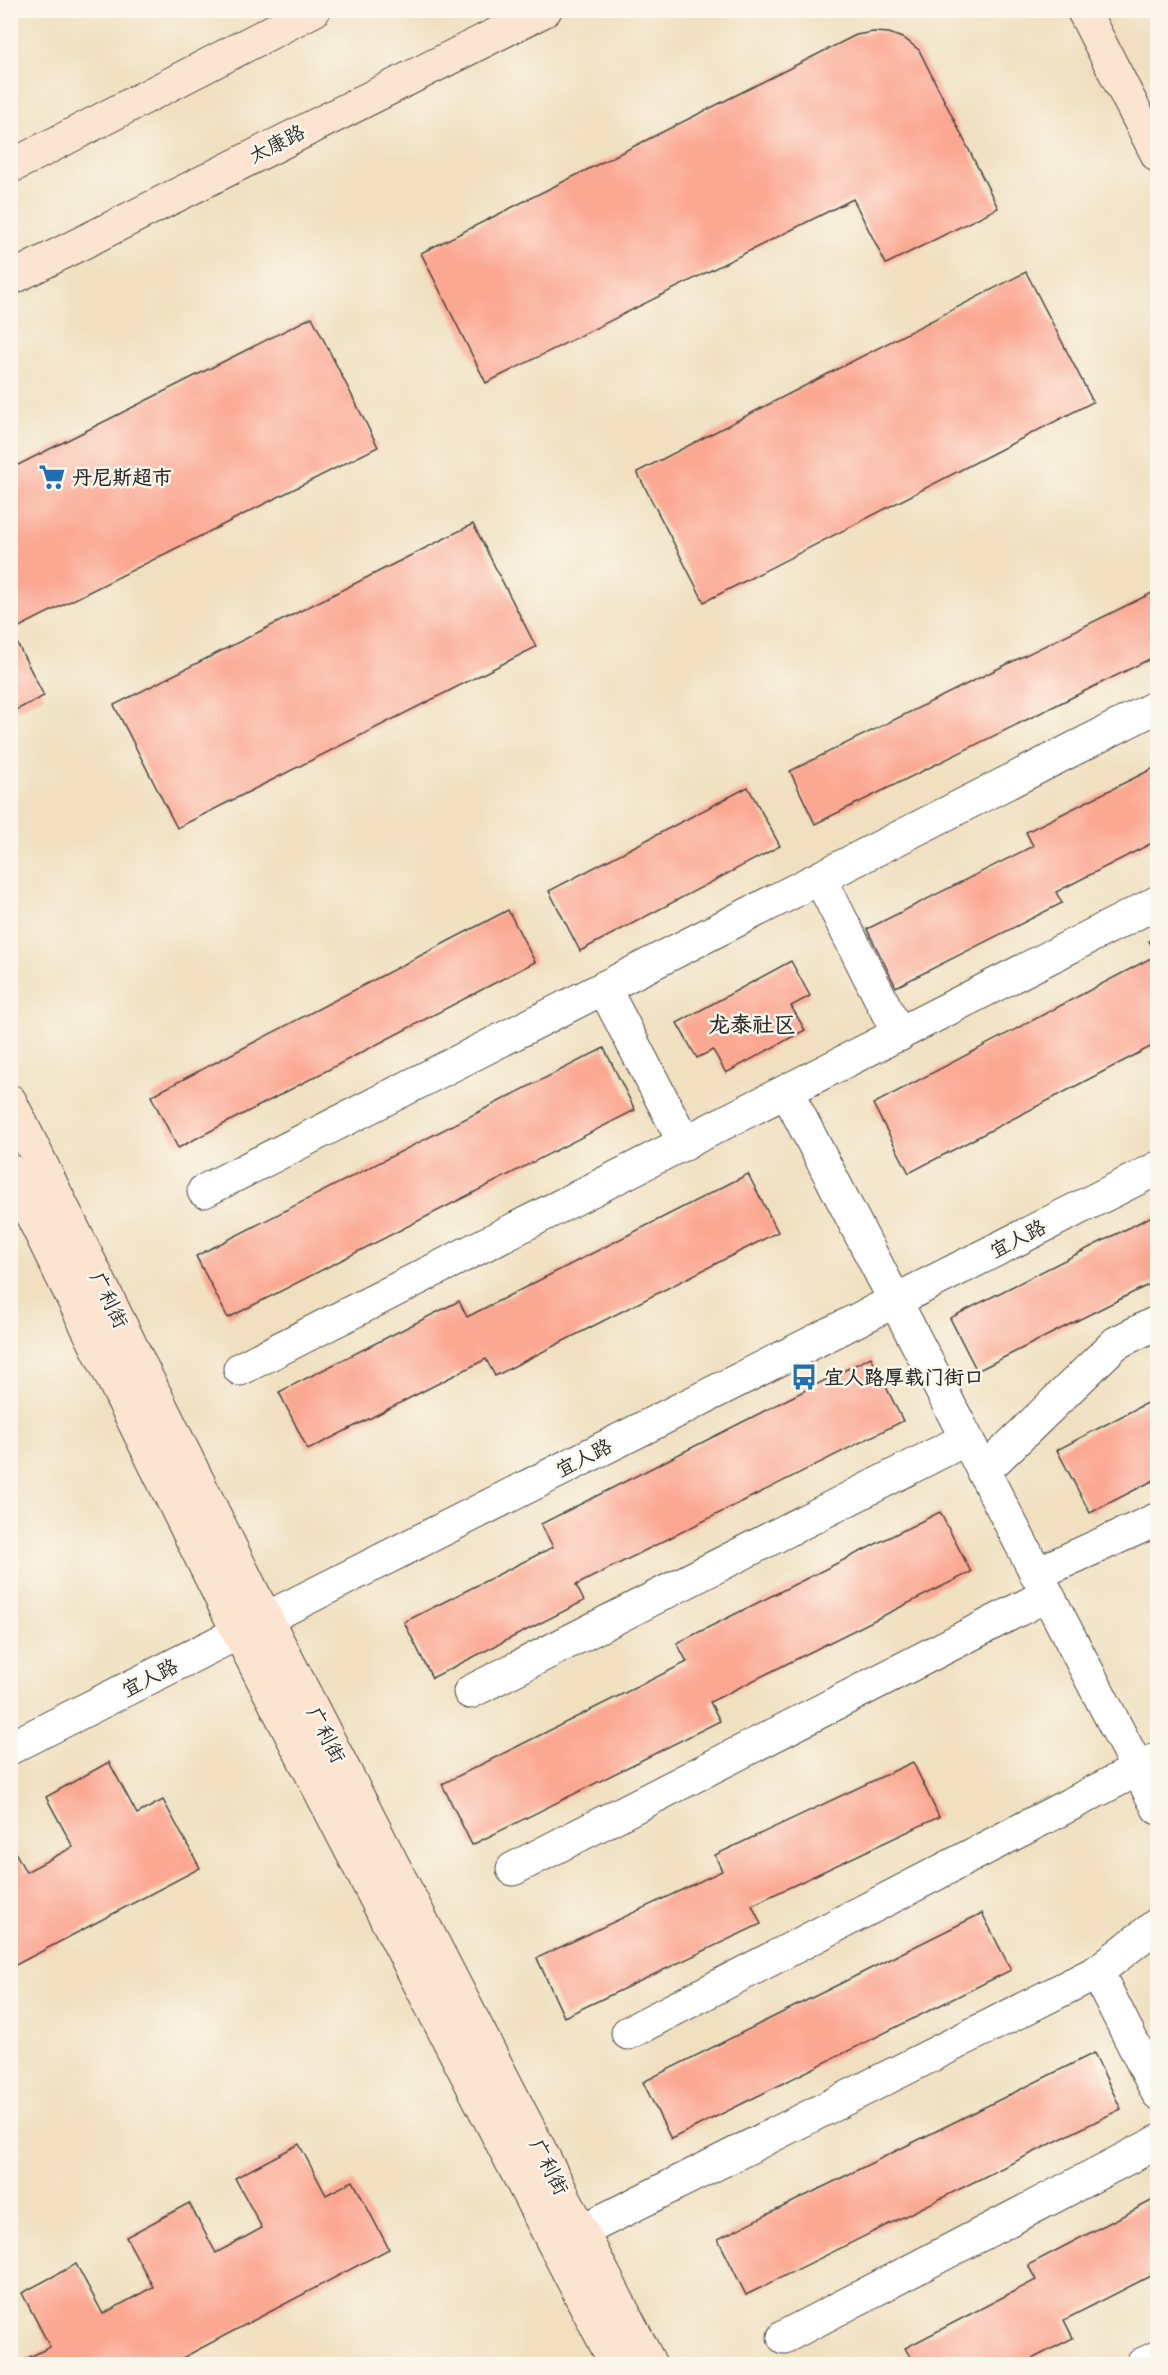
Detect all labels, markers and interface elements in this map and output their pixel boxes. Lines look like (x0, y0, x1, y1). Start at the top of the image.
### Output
street label: 太康路 (245, 120, 310, 168)
supermarket icon: 丹尼斯超市 (37, 462, 67, 492)
place label: 丹尼斯超市 (72, 466, 172, 489)
district label: 龙泰社区 (708, 1012, 796, 1038)
street label: 宜人路 (986, 1215, 1051, 1263)
street label: 广利街 (86, 1268, 132, 1332)
bus stop icon: 宜人路厚载门街口 (789, 1362, 819, 1392)
place label: 宜人路厚载门街口 (824, 1366, 984, 1389)
street label: 宜人路 (552, 1434, 617, 1482)
street label: 宜人路 (118, 1654, 183, 1702)
street label: 广利街 (302, 1703, 350, 1767)
street label: 广利街 (525, 2135, 573, 2199)

